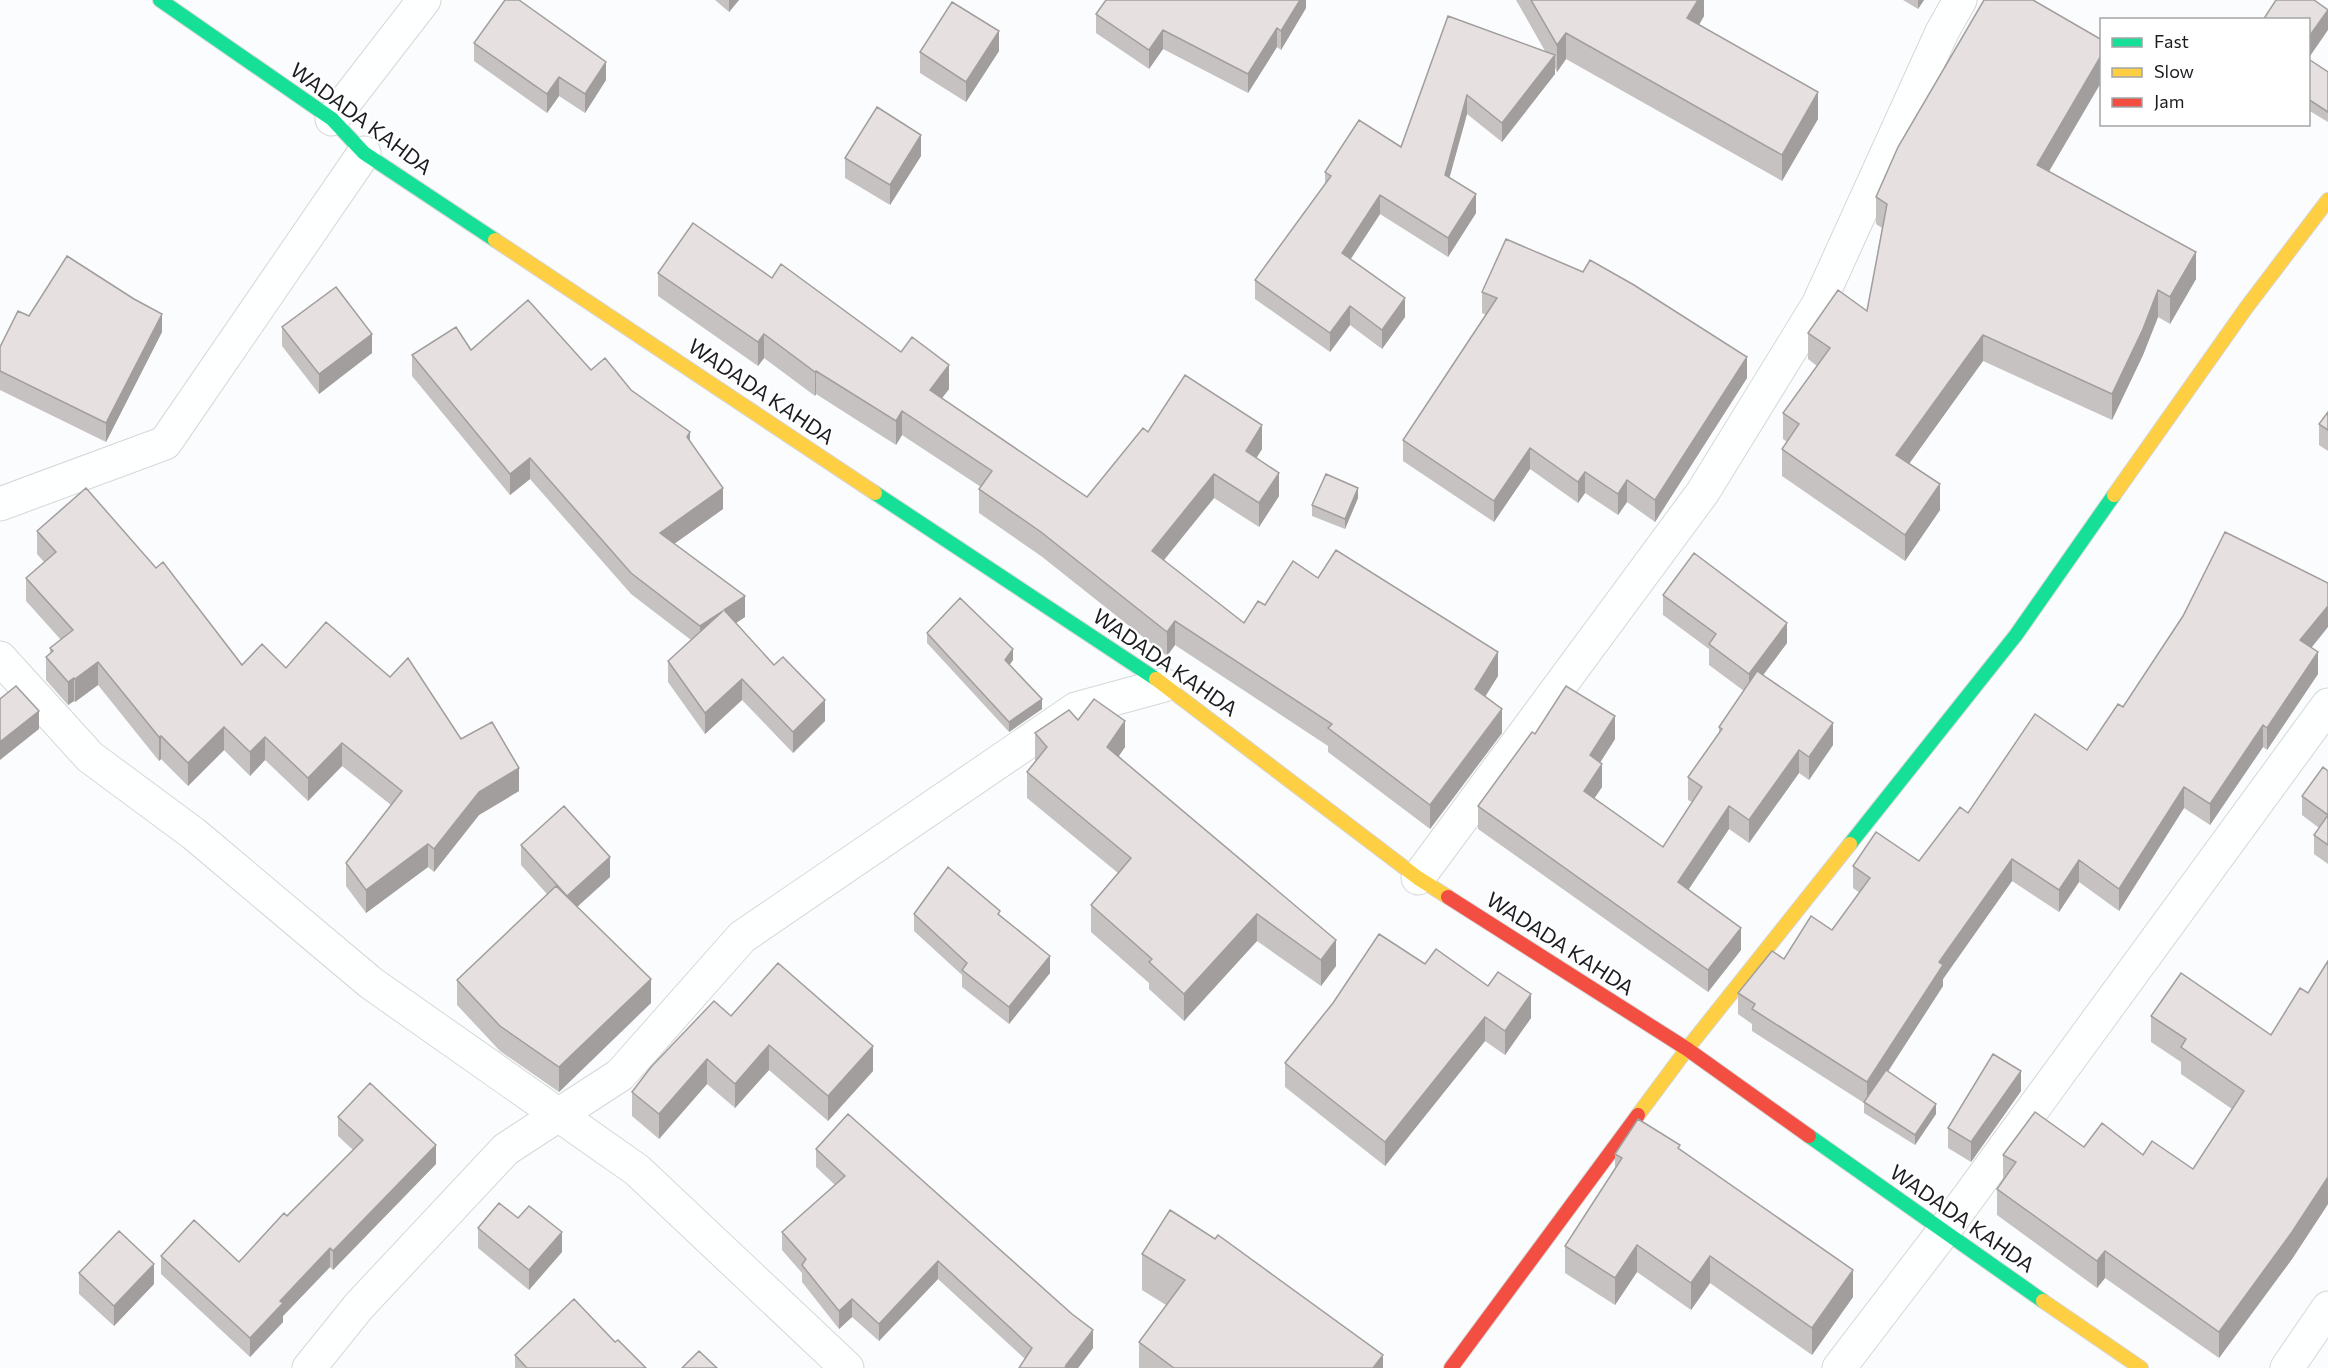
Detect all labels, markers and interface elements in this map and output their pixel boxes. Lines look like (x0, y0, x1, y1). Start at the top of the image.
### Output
legend (2100, 18, 2310, 126)
text: Fast (2154, 30, 2189, 52)
street label: WADADA KAHDA (286, 56, 438, 179)
text: Slow (2154, 60, 2194, 82)
text: Jam (2154, 90, 2184, 112)
street label: WADADA KAHDA (684, 333, 840, 449)
street label: WADADA KAHDA (1089, 603, 1243, 721)
street label: WADADA KAHDA (1482, 886, 1639, 1000)
street label: WADADA KAHDA (1886, 1159, 2040, 1277)

